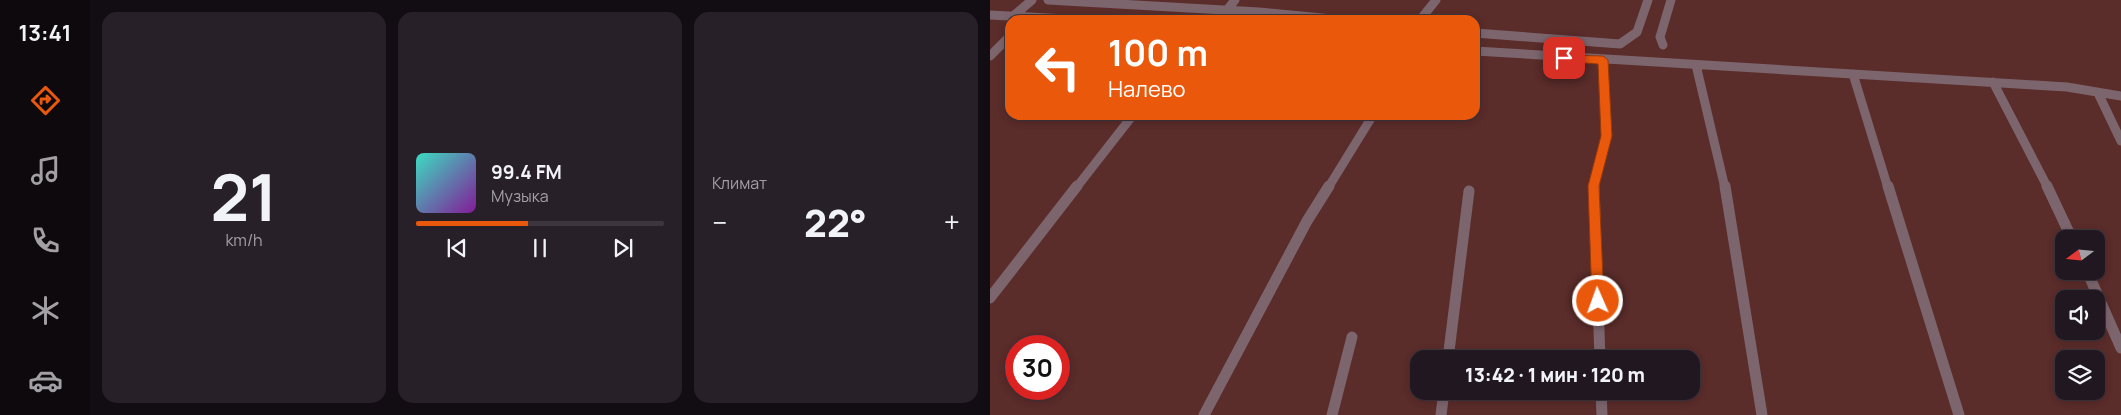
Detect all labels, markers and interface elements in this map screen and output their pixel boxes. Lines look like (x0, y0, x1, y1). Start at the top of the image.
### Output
text: 13:41 (19, 18, 72, 48)
text: 100 m (1108, 29, 1208, 77)
icon: left (1025, 35, 1090, 100)
pin (1543, 37, 1585, 79)
icon: arrive (1550, 44, 1578, 72)
text: Налево (1108, 74, 1186, 104)
icon: directions (28, 83, 63, 118)
text: 21 (210, 152, 278, 241)
icon: music (28, 153, 63, 188)
text: 99.4 FM (491, 159, 562, 185)
text: Климат (712, 172, 767, 194)
text: Музыка (491, 185, 549, 207)
text: 22° (804, 196, 867, 248)
text: − (712, 203, 727, 241)
text: + (944, 203, 960, 241)
icon: phone (28, 223, 63, 258)
text: km/h (225, 229, 263, 251)
north arrow (2055, 230, 2105, 280)
map controls (2055, 230, 2105, 400)
icon: previous (443, 234, 471, 262)
icon: pause (526, 234, 554, 262)
icon: next (609, 234, 637, 262)
position arrow (1571, 274, 1623, 326)
button: sound (2055, 290, 2105, 340)
icon: climate (28, 293, 63, 328)
speed limit sign: 30 (1005, 335, 1070, 400)
button: layers (2055, 350, 2105, 400)
text: 13:42 · 1 мин · 120 m (1465, 362, 1645, 388)
icon: car (28, 363, 63, 398)

